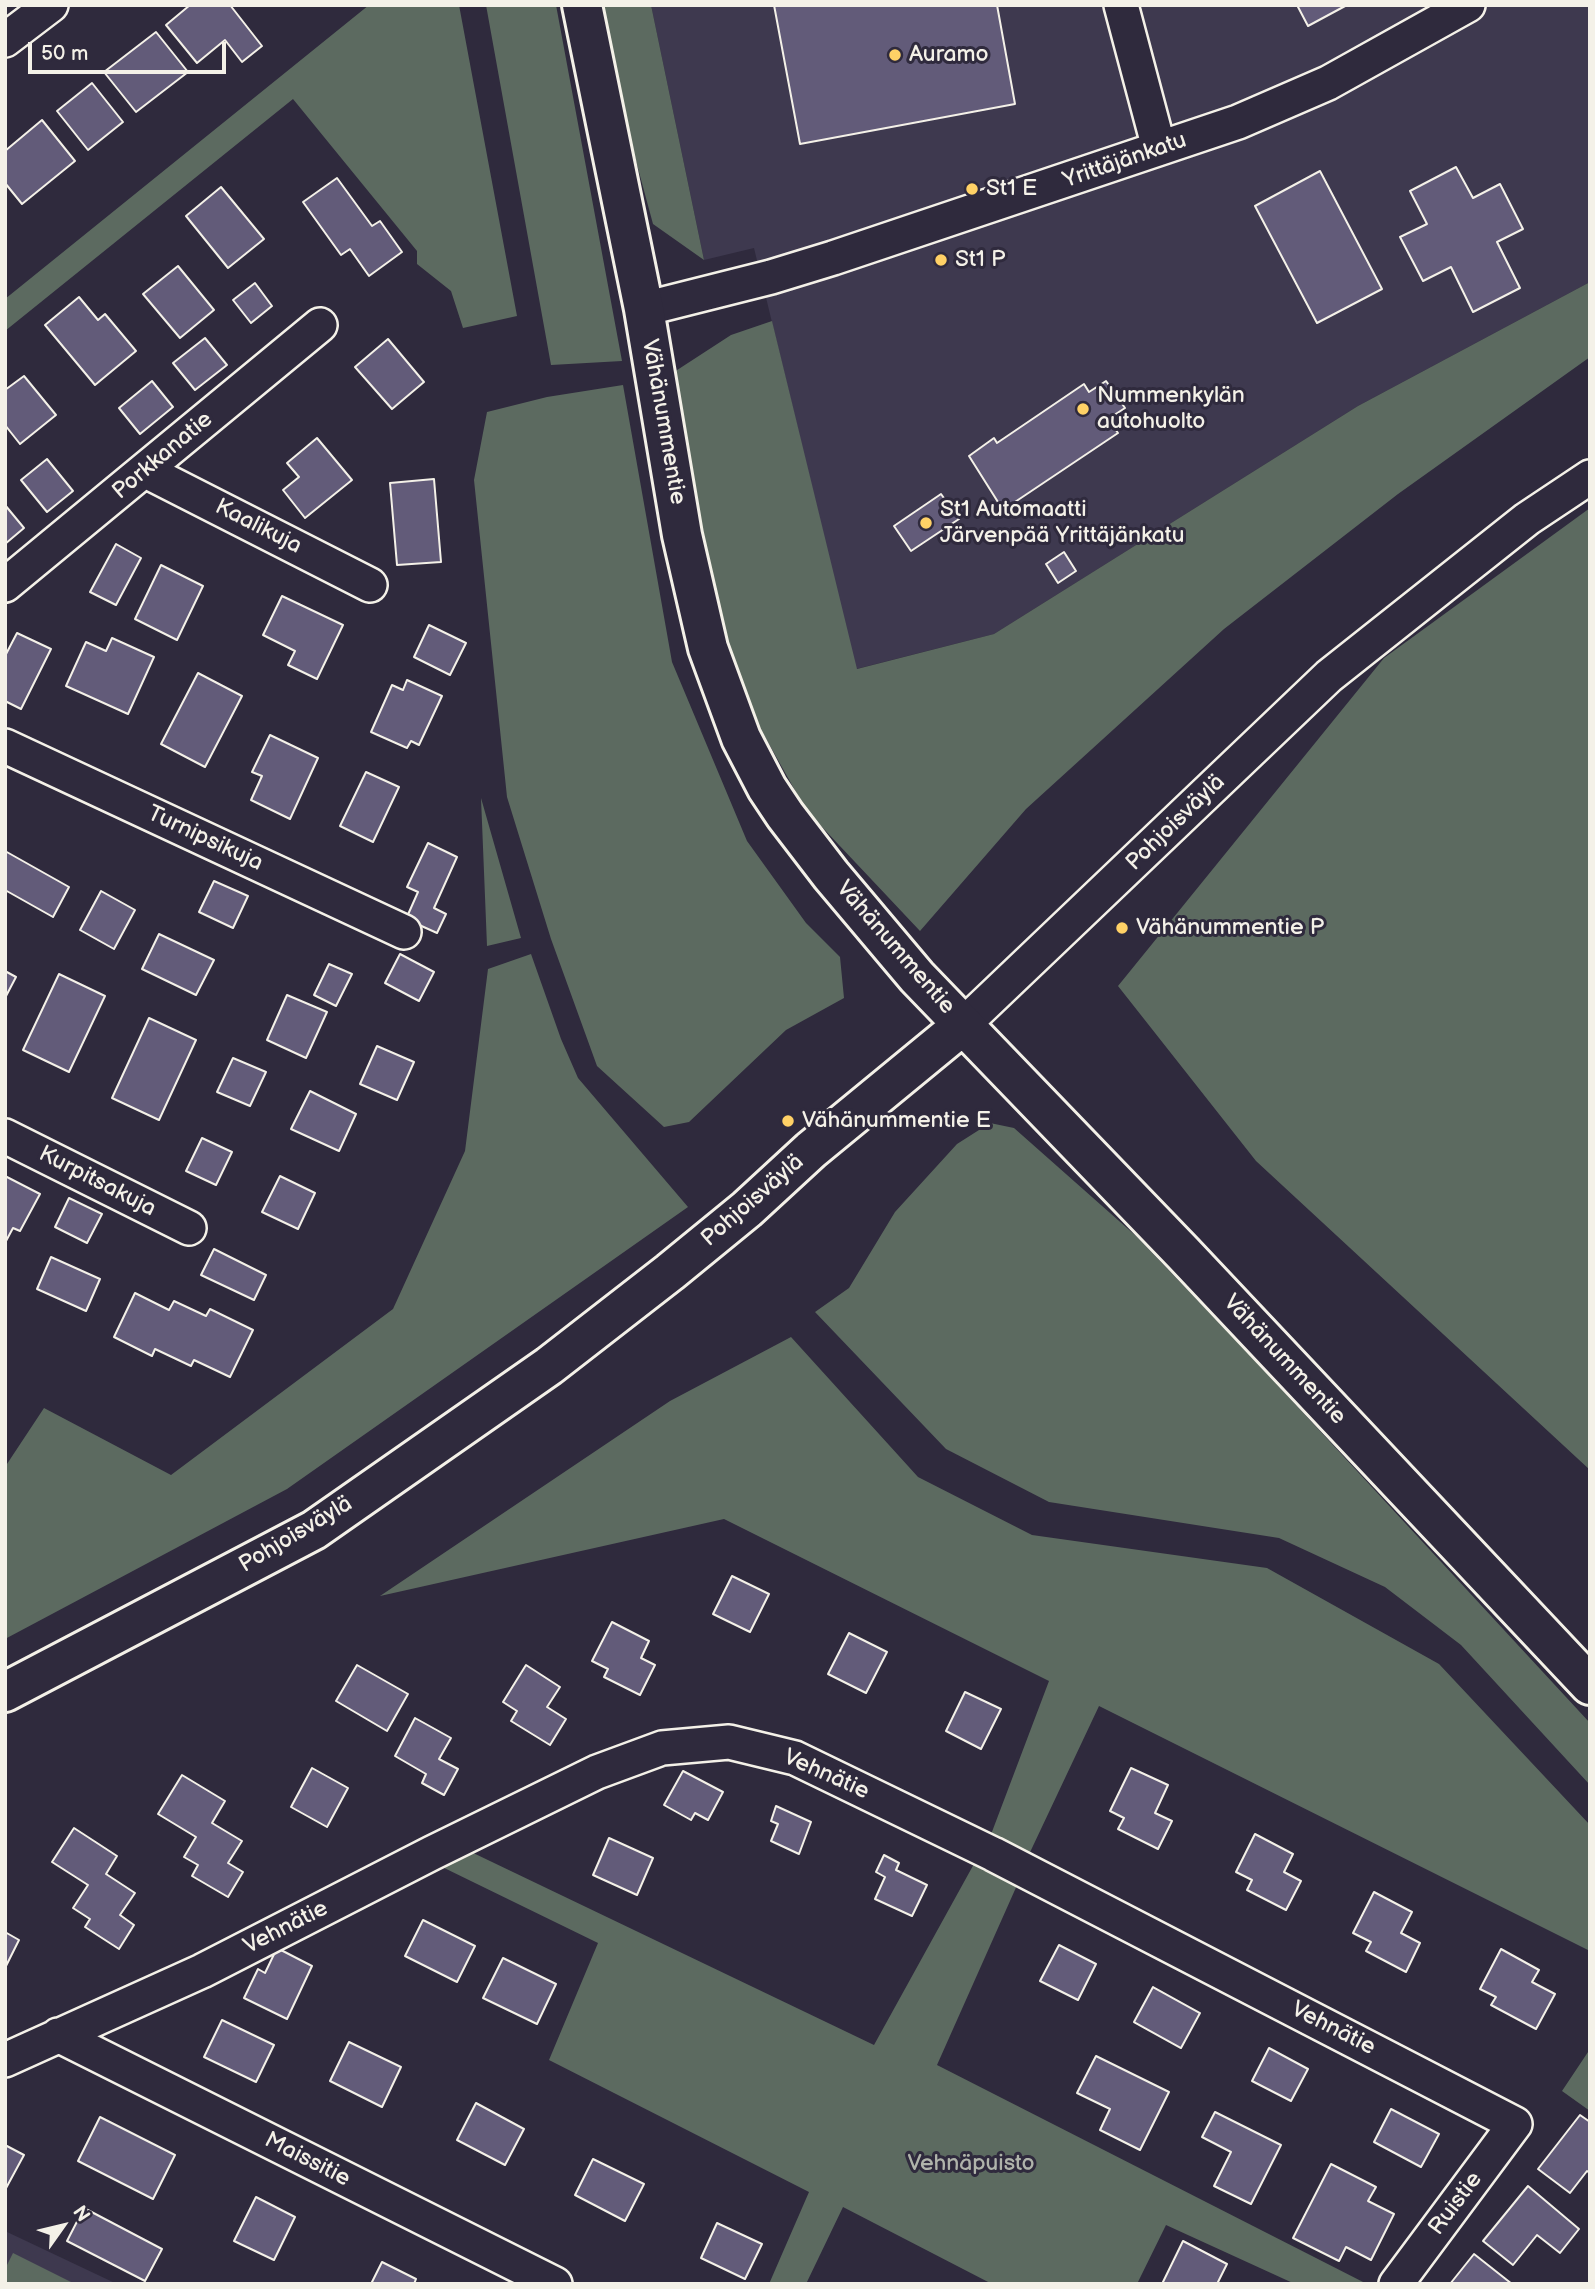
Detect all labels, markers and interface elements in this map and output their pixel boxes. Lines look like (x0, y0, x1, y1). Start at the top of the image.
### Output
scale bar (32, 28, 229, 72)
text: 50 m (41, 41, 88, 66)
place label: Auramo (909, 41, 989, 69)
marker: Auramo (887, 47, 903, 63)
street label: Yrittäjänkatu (1060, 127, 1190, 195)
place label: St1 E (986, 175, 1037, 203)
marker: St1 E (964, 181, 980, 197)
place label: St1 P (955, 246, 1006, 274)
marker: St1 P (933, 252, 949, 268)
street label: Vähänummentie (635, 337, 691, 507)
place label: Nummenkylän autohuolto (1097, 382, 1245, 436)
marker: Nummenkylän autohuolto (1075, 401, 1091, 417)
street label: Porkkanatie (107, 406, 219, 506)
street label: Kaalikuja (210, 493, 306, 561)
place label: St1 Automaatti Järvenpää Yrittäjänkatu (940, 496, 1185, 550)
marker: St1 Automaatti Järvenpää Yrittäjänkatu (918, 515, 934, 531)
street label: Pohjoisväylä (1121, 769, 1231, 877)
street label: Turnipsikuja (143, 800, 267, 878)
street label: Vähänummentie (830, 876, 960, 1020)
place label: Vähänummentie P (1136, 914, 1324, 942)
marker: Vähänummentie P (1114, 920, 1130, 936)
place label: Vähänummentie E (802, 1107, 991, 1135)
marker: Vähänummentie E (780, 1113, 796, 1129)
street label: Kurpitsakuja (34, 1141, 160, 1223)
street label: Pohjoisväylä (696, 1149, 810, 1253)
street label: Vähänummentie (1217, 1289, 1351, 1431)
street label: Pohjoisväylä (235, 1491, 357, 1579)
street label: Vehnätie (779, 1744, 873, 1806)
street label: Vehnätie (239, 1895, 333, 1961)
street label: Vehnätie (1286, 1996, 1380, 2062)
street label: Maissitie (260, 2127, 354, 2193)
park label: Vehnäpuisto (908, 2150, 1034, 2178)
street label: Ruistie (1423, 2167, 1489, 2241)
north arrow (28, 2191, 98, 2261)
text: N (67, 2202, 94, 2226)

